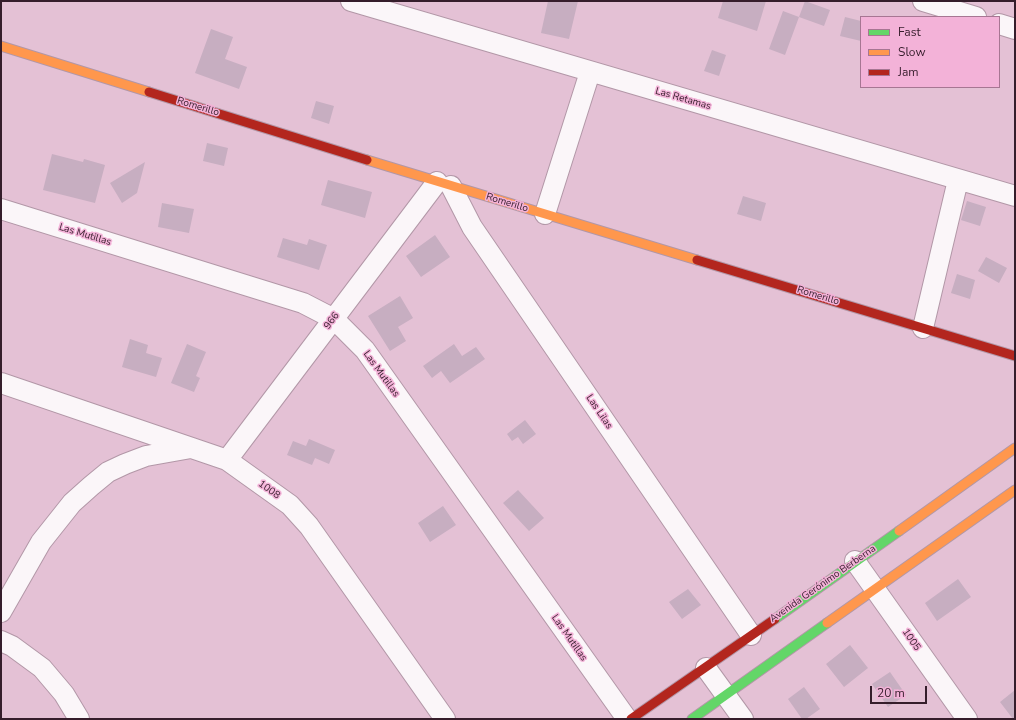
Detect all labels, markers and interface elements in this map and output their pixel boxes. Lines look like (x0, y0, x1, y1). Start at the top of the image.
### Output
legend (860, 16, 1000, 88)
text: Fast (898, 24, 921, 40)
text: Slow (898, 44, 926, 60)
text: Jam (898, 64, 919, 80)
street label: Las Retamas (654, 85, 712, 113)
street label: Romerillo (176, 95, 220, 119)
street label: Romerillo (485, 191, 529, 215)
street label: Las Mutillas (57, 221, 113, 249)
street label: Romerillo (796, 284, 840, 308)
street label: 966 (322, 310, 342, 332)
street label: Las Mutillas (360, 349, 402, 399)
street label: Las Lilas (583, 393, 615, 431)
street label: 1008 (256, 478, 282, 502)
street label: Avenida Gerónimo Berberna (768, 543, 878, 625)
street label: Las Mutillas (549, 612, 589, 664)
street label: 1005 (899, 627, 923, 653)
scale bar (872, 678, 929, 704)
text: 20 m (877, 685, 905, 701)

